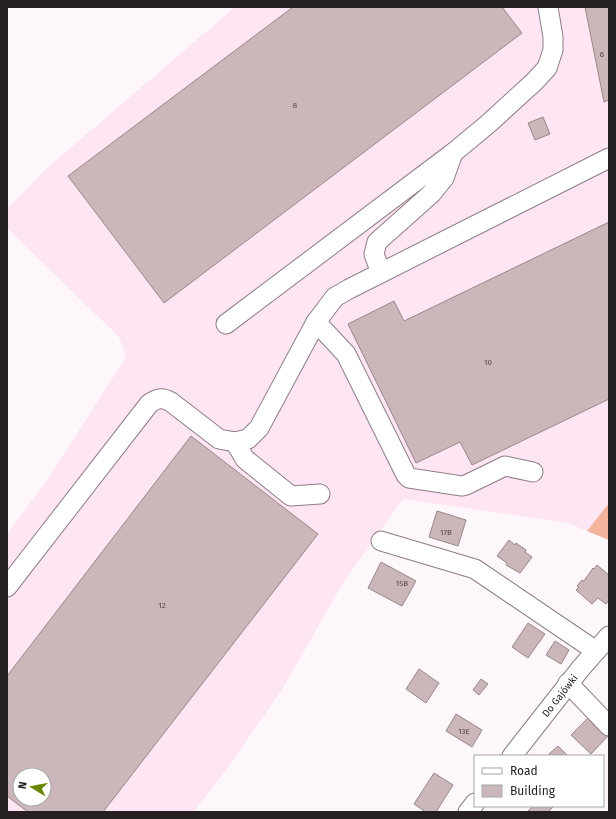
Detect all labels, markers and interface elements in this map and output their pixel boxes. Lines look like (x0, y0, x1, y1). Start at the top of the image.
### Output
house number: 6 (600, 50, 604, 59)
house number: 8 (293, 101, 298, 110)
house number: 10 (484, 358, 492, 367)
house number: 17B (440, 528, 452, 537)
house number: 15B (396, 579, 408, 588)
house number: 12 (158, 601, 166, 610)
street label: Do Gajówki (540, 672, 581, 720)
house number: 13E (458, 727, 470, 736)
legend (474, 755, 604, 807)
text: Road (510, 764, 538, 778)
north arrow (12, 767, 52, 807)
text: N (16, 781, 30, 790)
text: Building (510, 784, 556, 798)

